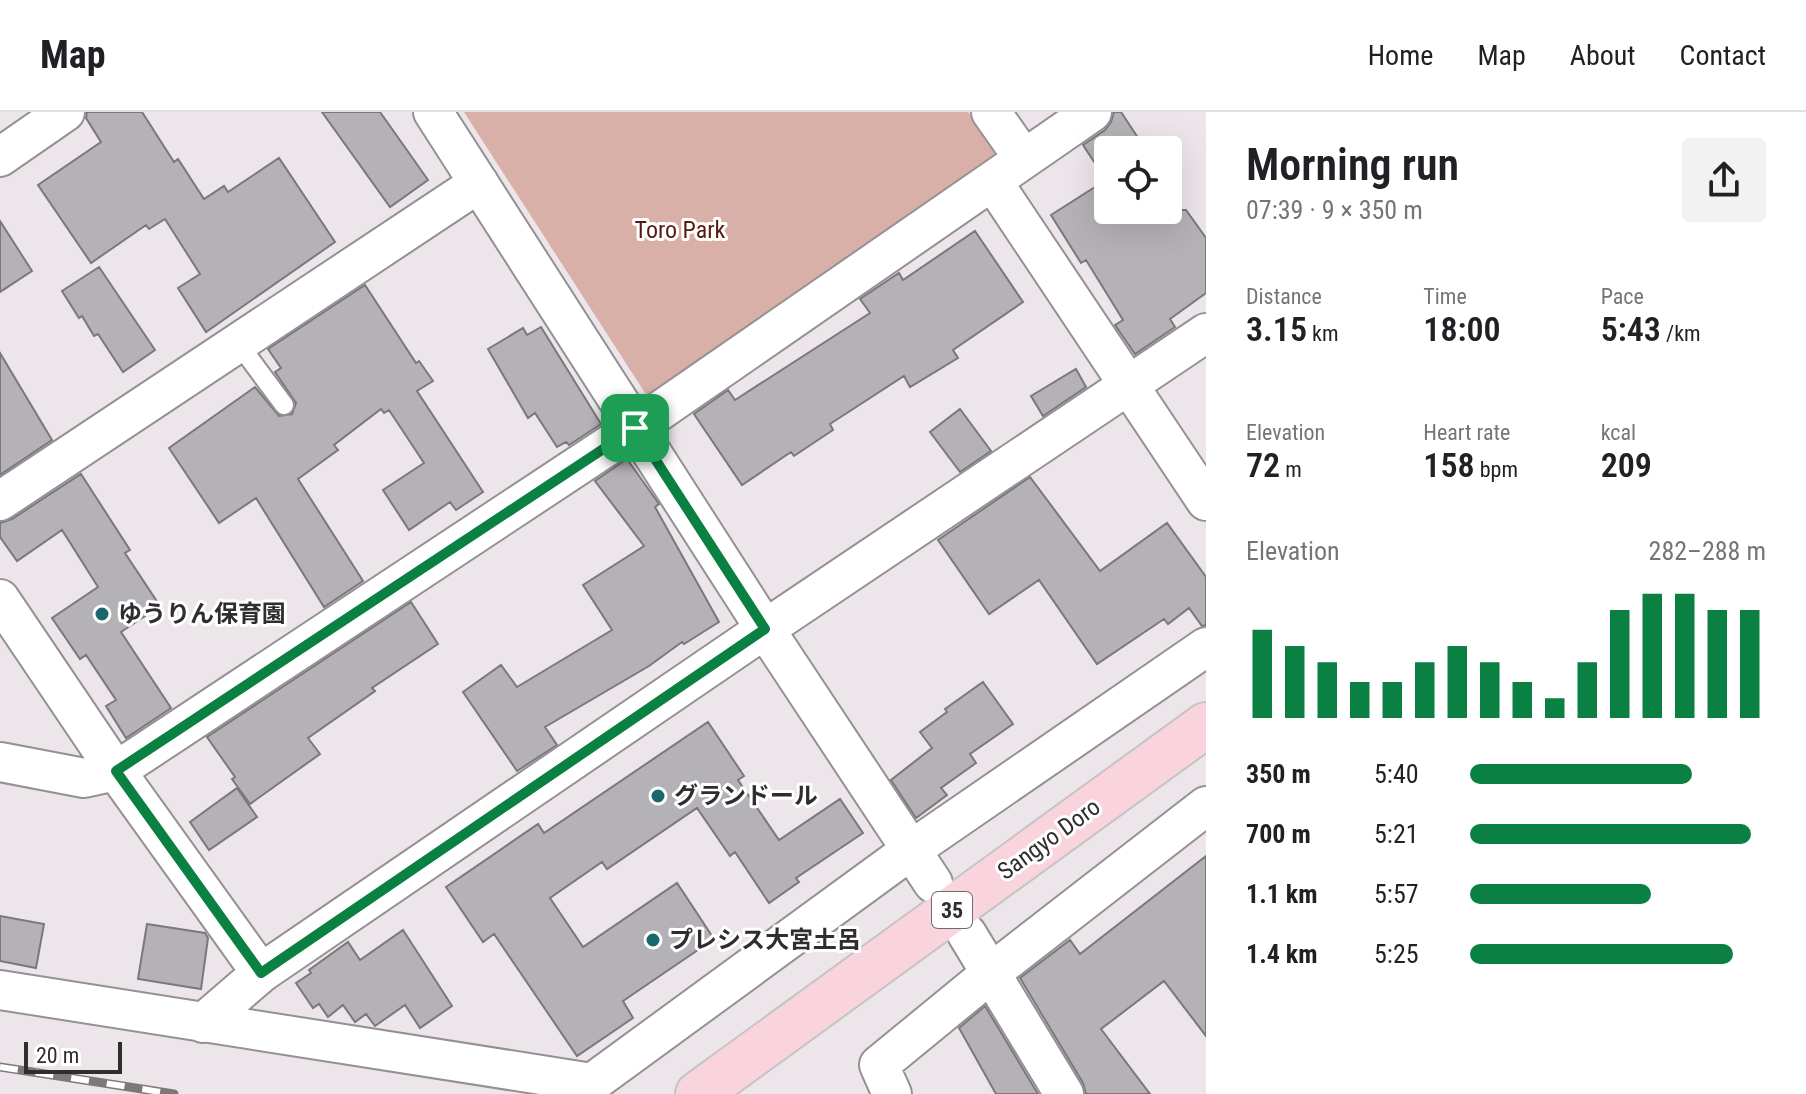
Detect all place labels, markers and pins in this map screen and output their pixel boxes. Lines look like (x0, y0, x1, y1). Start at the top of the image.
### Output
pin (601, 394, 669, 462)
place label: ゆうりん保育園 (118, 600, 286, 628)
marker: ゆうりん保育園 (93, 605, 111, 623)
place label: グランドール (674, 782, 818, 810)
marker: グランドール (649, 787, 667, 805)
place label: プレシス大宮土呂 (669, 926, 861, 954)
marker: プレシス大宮土呂 (644, 931, 662, 949)

